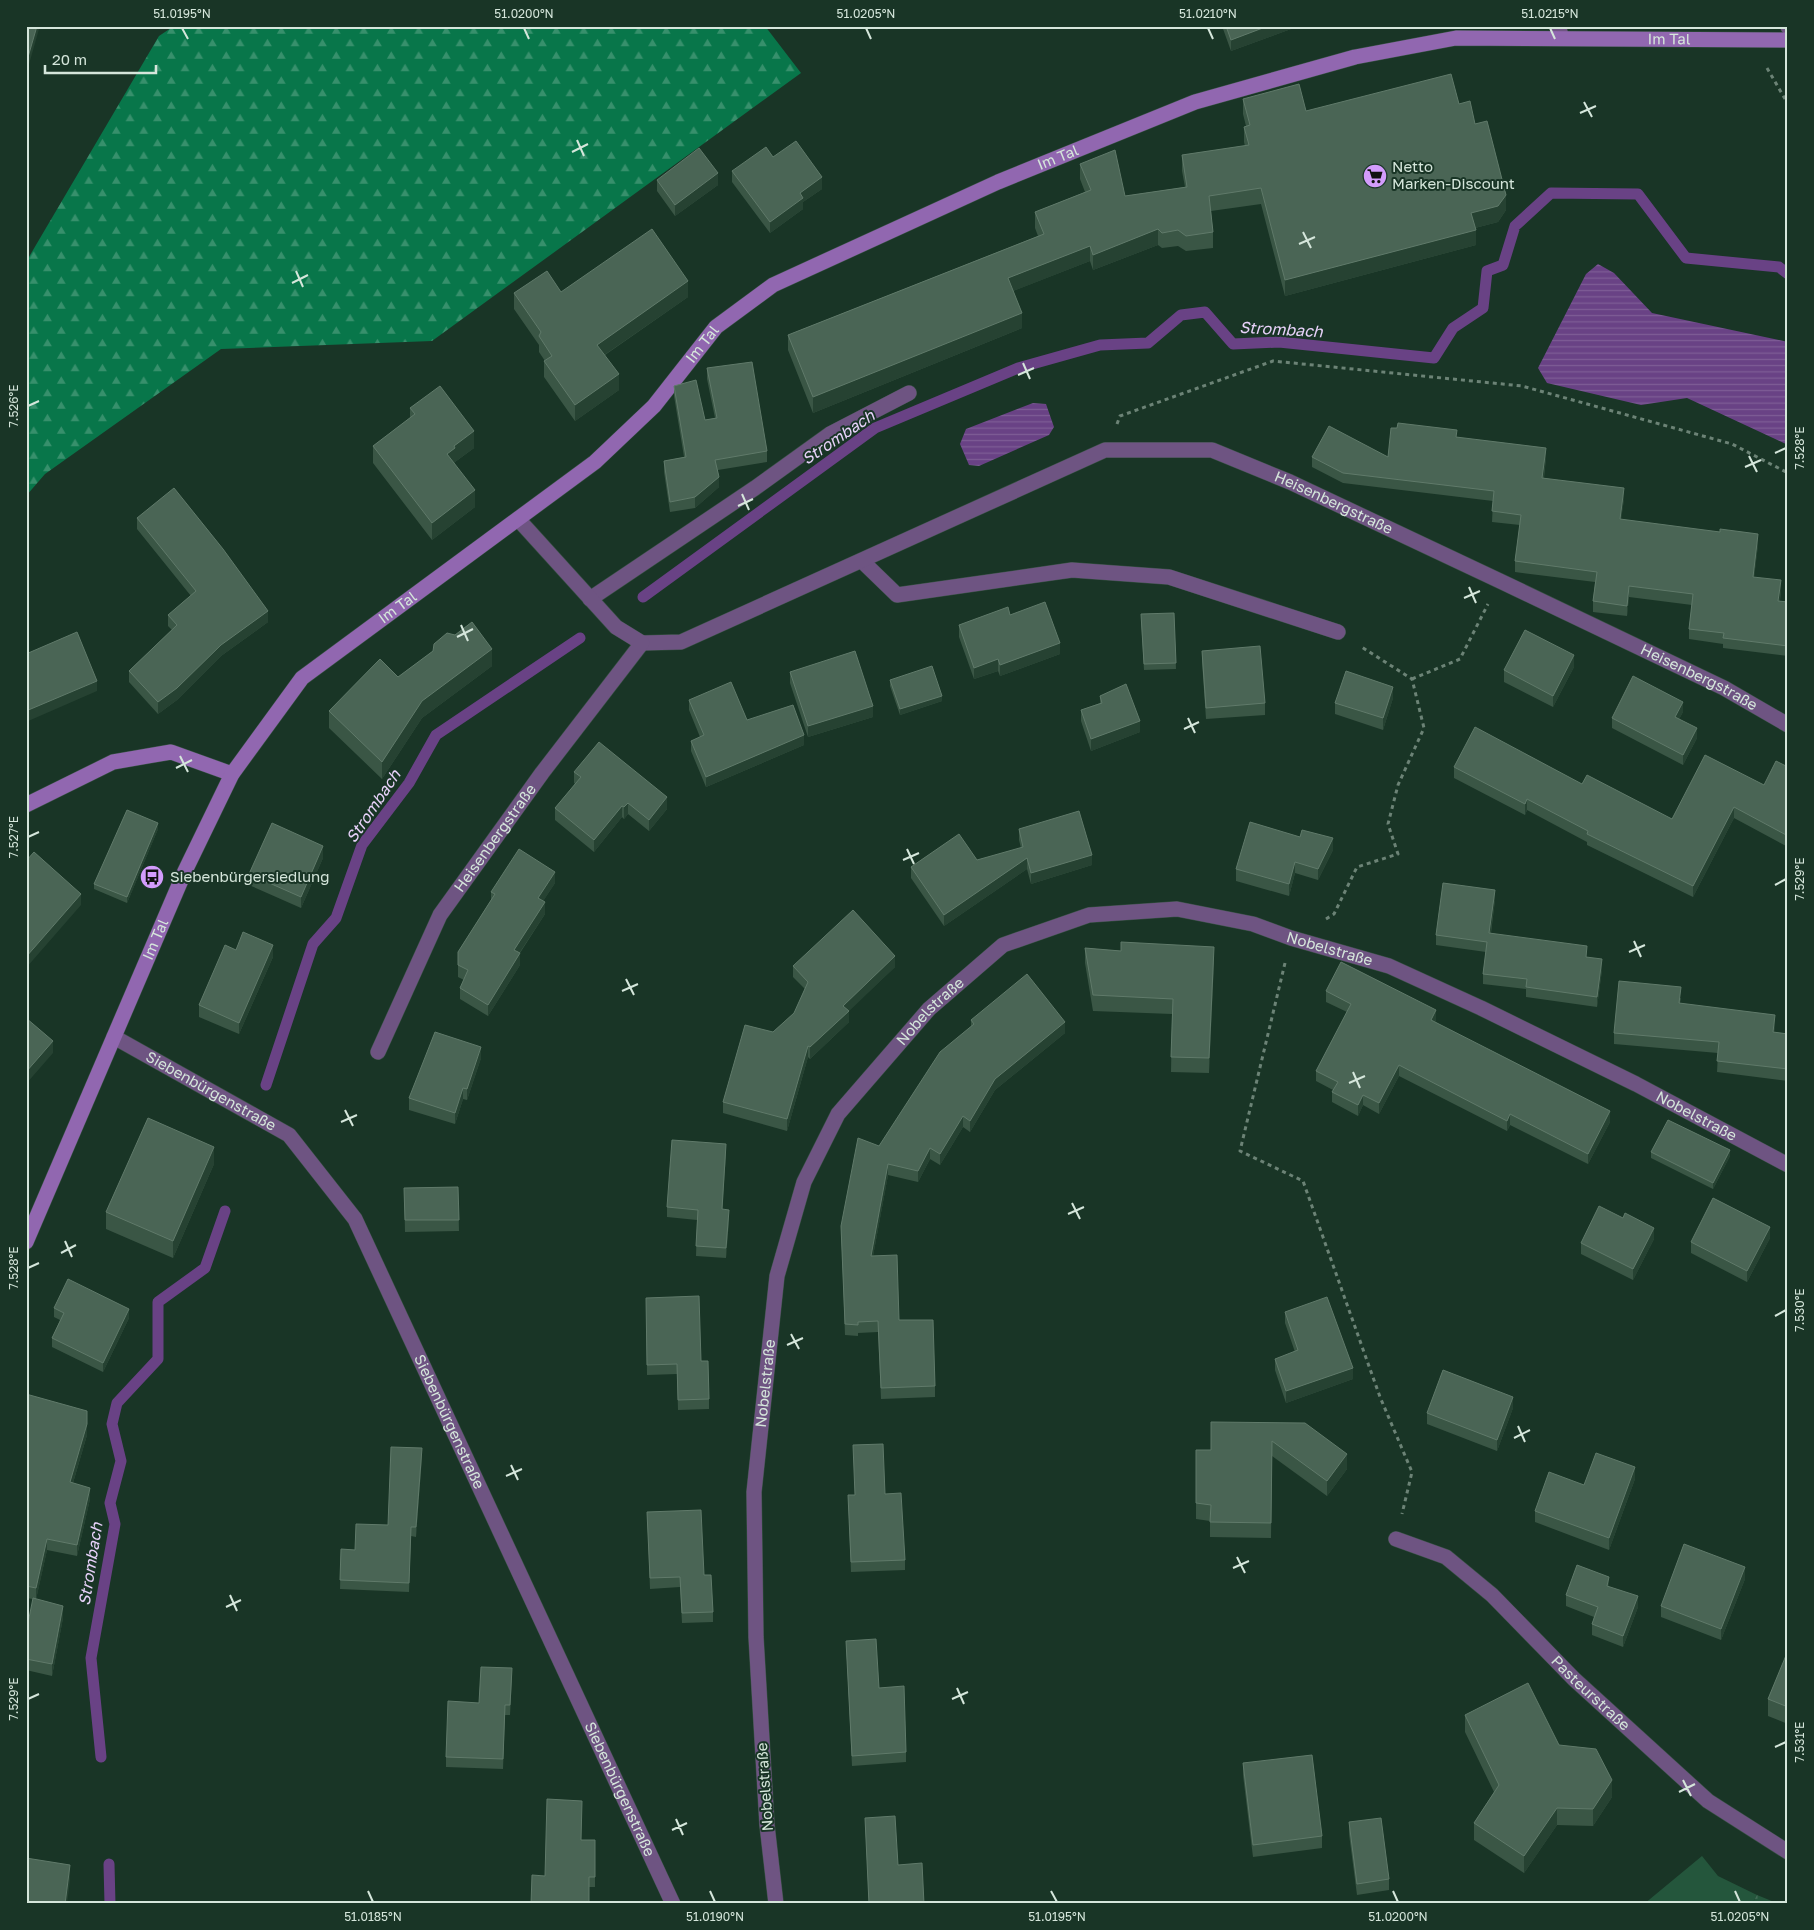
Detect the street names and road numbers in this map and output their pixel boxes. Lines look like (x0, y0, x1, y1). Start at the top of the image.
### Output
street label: Im Tal (1648, 29, 1691, 47)
street label: Im Tal (1034, 140, 1081, 173)
street label: Im Tal (681, 321, 722, 366)
street label: Heisenbergstraße (1272, 467, 1396, 537)
street label: Im Tal (374, 587, 420, 627)
street label: Heisenbergstraße (1638, 640, 1761, 714)
street label: Heisenbergstraße (450, 780, 539, 895)
street label: Im Tal (138, 916, 171, 963)
street label: Nobelstraße (1285, 927, 1375, 969)
street label: Nobelstraße (892, 973, 967, 1048)
street label: Siebenbürgenstraße (143, 1047, 280, 1134)
street label: Nobelstraße (1653, 1086, 1740, 1144)
street label: Nobelstraße (751, 1338, 778, 1428)
street label: Siebenbürgenstraße (411, 1351, 489, 1492)
street label: Pasteurstraße (1548, 1651, 1635, 1734)
street label: Siebenbürgenstraße (582, 1719, 660, 1859)
street label: Nobelstraße (752, 1742, 776, 1832)

